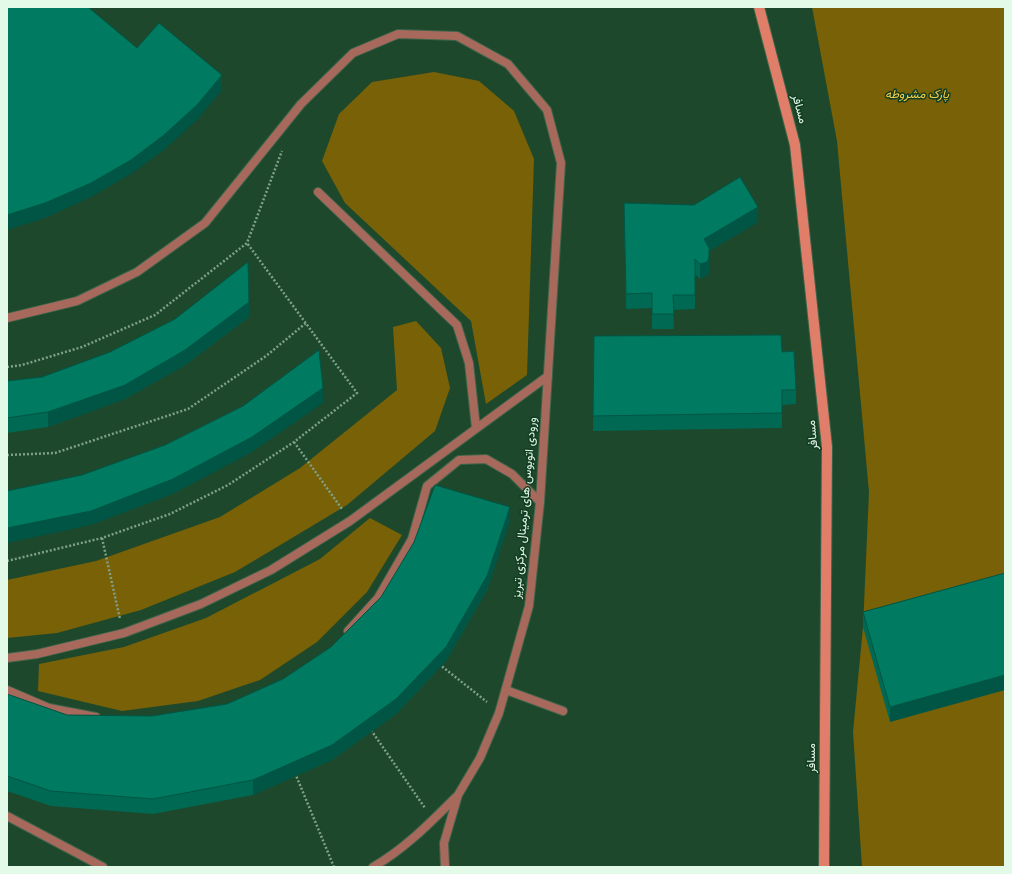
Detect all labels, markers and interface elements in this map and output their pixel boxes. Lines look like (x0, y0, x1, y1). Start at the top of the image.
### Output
park label: پارک مشروطه (885, 86, 949, 104)
street label: مسافر (786, 91, 812, 126)
street label: ورودی اتوبوس های ترمینال مرکزی تبریز (508, 416, 542, 601)
street label: مسافر (803, 419, 823, 452)
street label: مسافر (803, 743, 821, 774)

